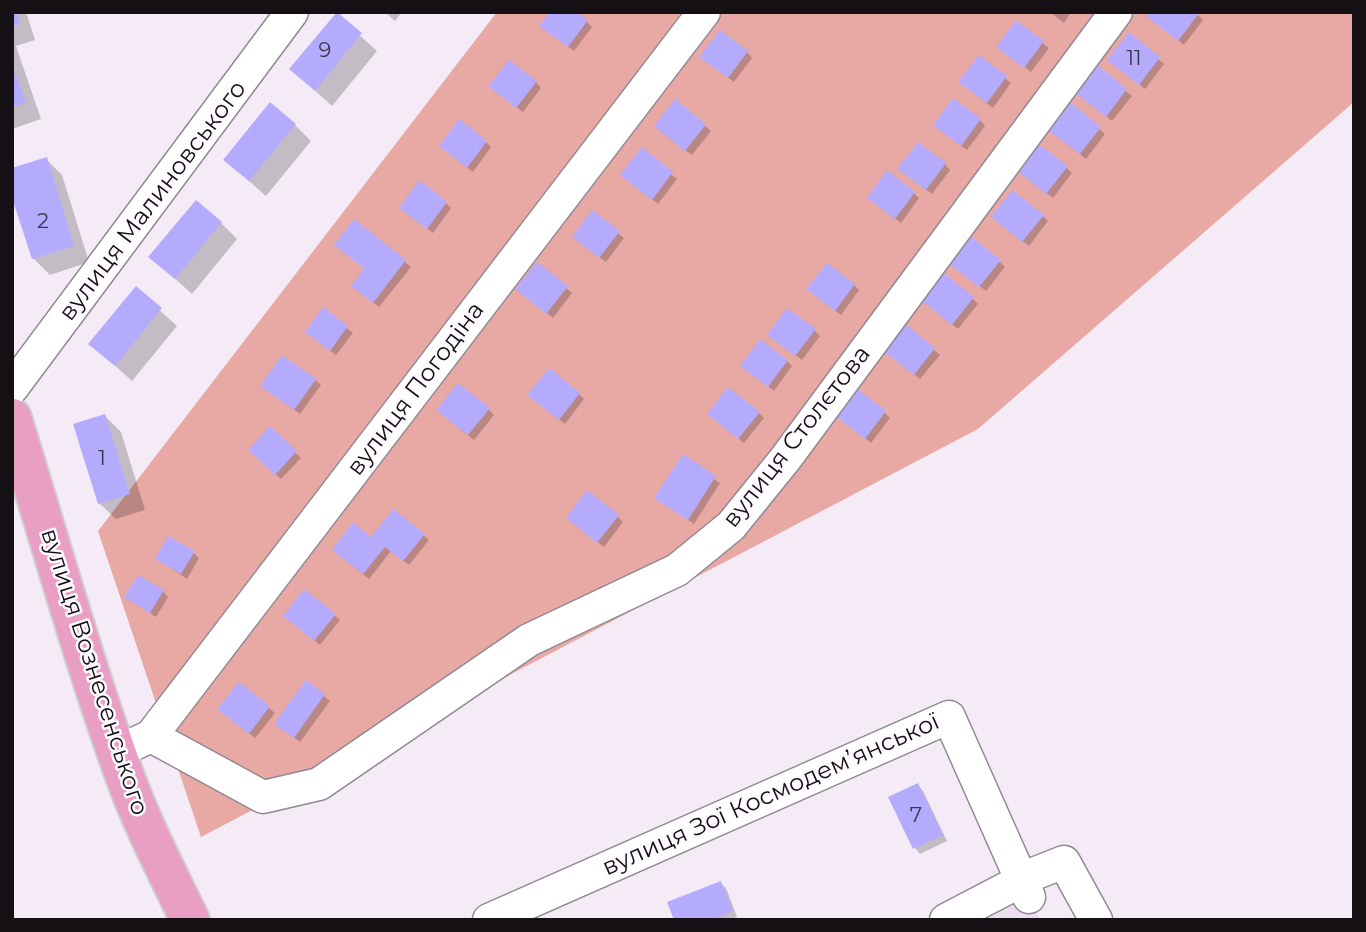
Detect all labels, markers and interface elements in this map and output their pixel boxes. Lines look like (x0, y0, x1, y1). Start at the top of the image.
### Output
house number: 9 (319, 38, 331, 64)
house number: 11 (1126, 46, 1142, 72)
street label: вулиця Малиновського (53, 75, 253, 327)
house number: 2 (37, 209, 49, 235)
street label: вулиця Погодіна (341, 297, 491, 481)
street label: вулиця Столєтова (717, 340, 877, 534)
house number: 1 (98, 446, 106, 472)
street label: вулиця Вознесенського (34, 525, 154, 819)
street label: вулиця Зої Космодем’янської (598, 707, 944, 883)
house number: 7 (910, 803, 922, 829)

